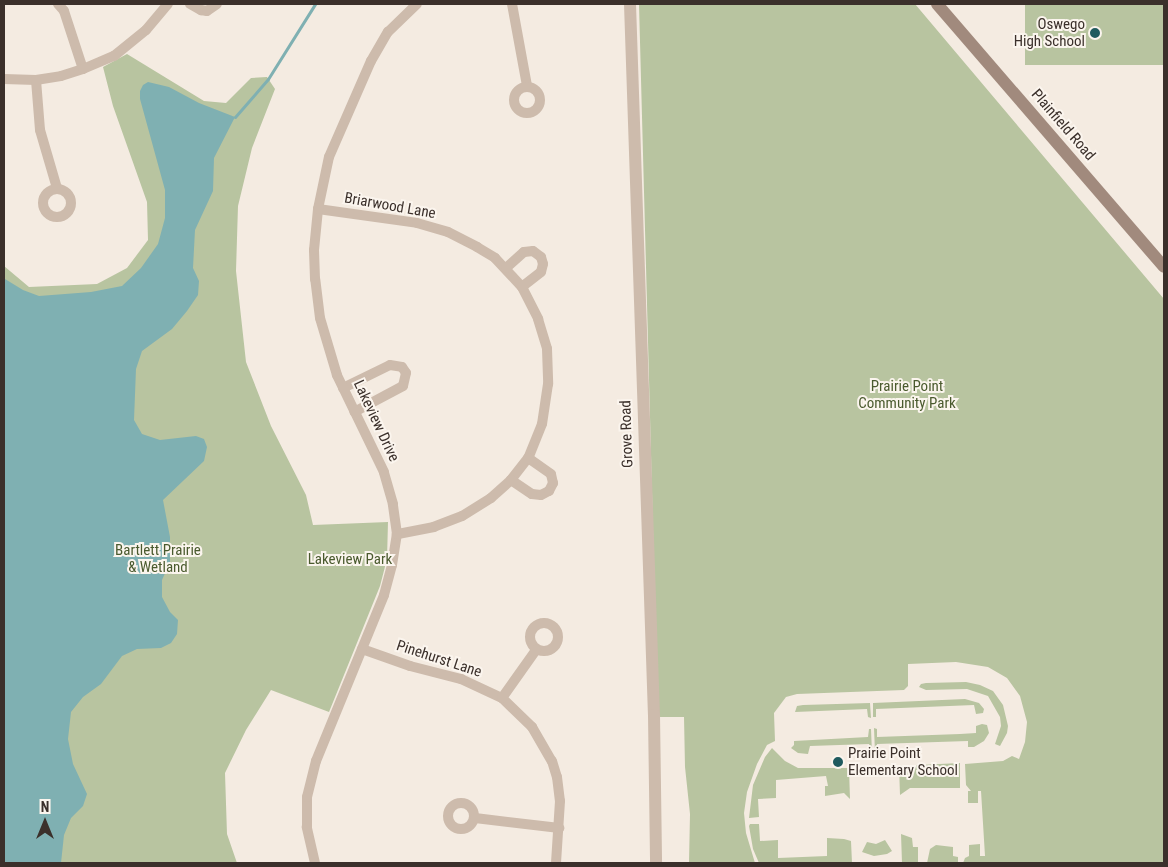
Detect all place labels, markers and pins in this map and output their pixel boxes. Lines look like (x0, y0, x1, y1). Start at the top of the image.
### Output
place label: Oswego High School (1014, 15, 1085, 50)
marker: Oswego High School (1089, 27, 1101, 39)
place label: Prairie Point Elementary School (848, 744, 958, 779)
marker: Prairie Point Elementary School (832, 756, 844, 768)

